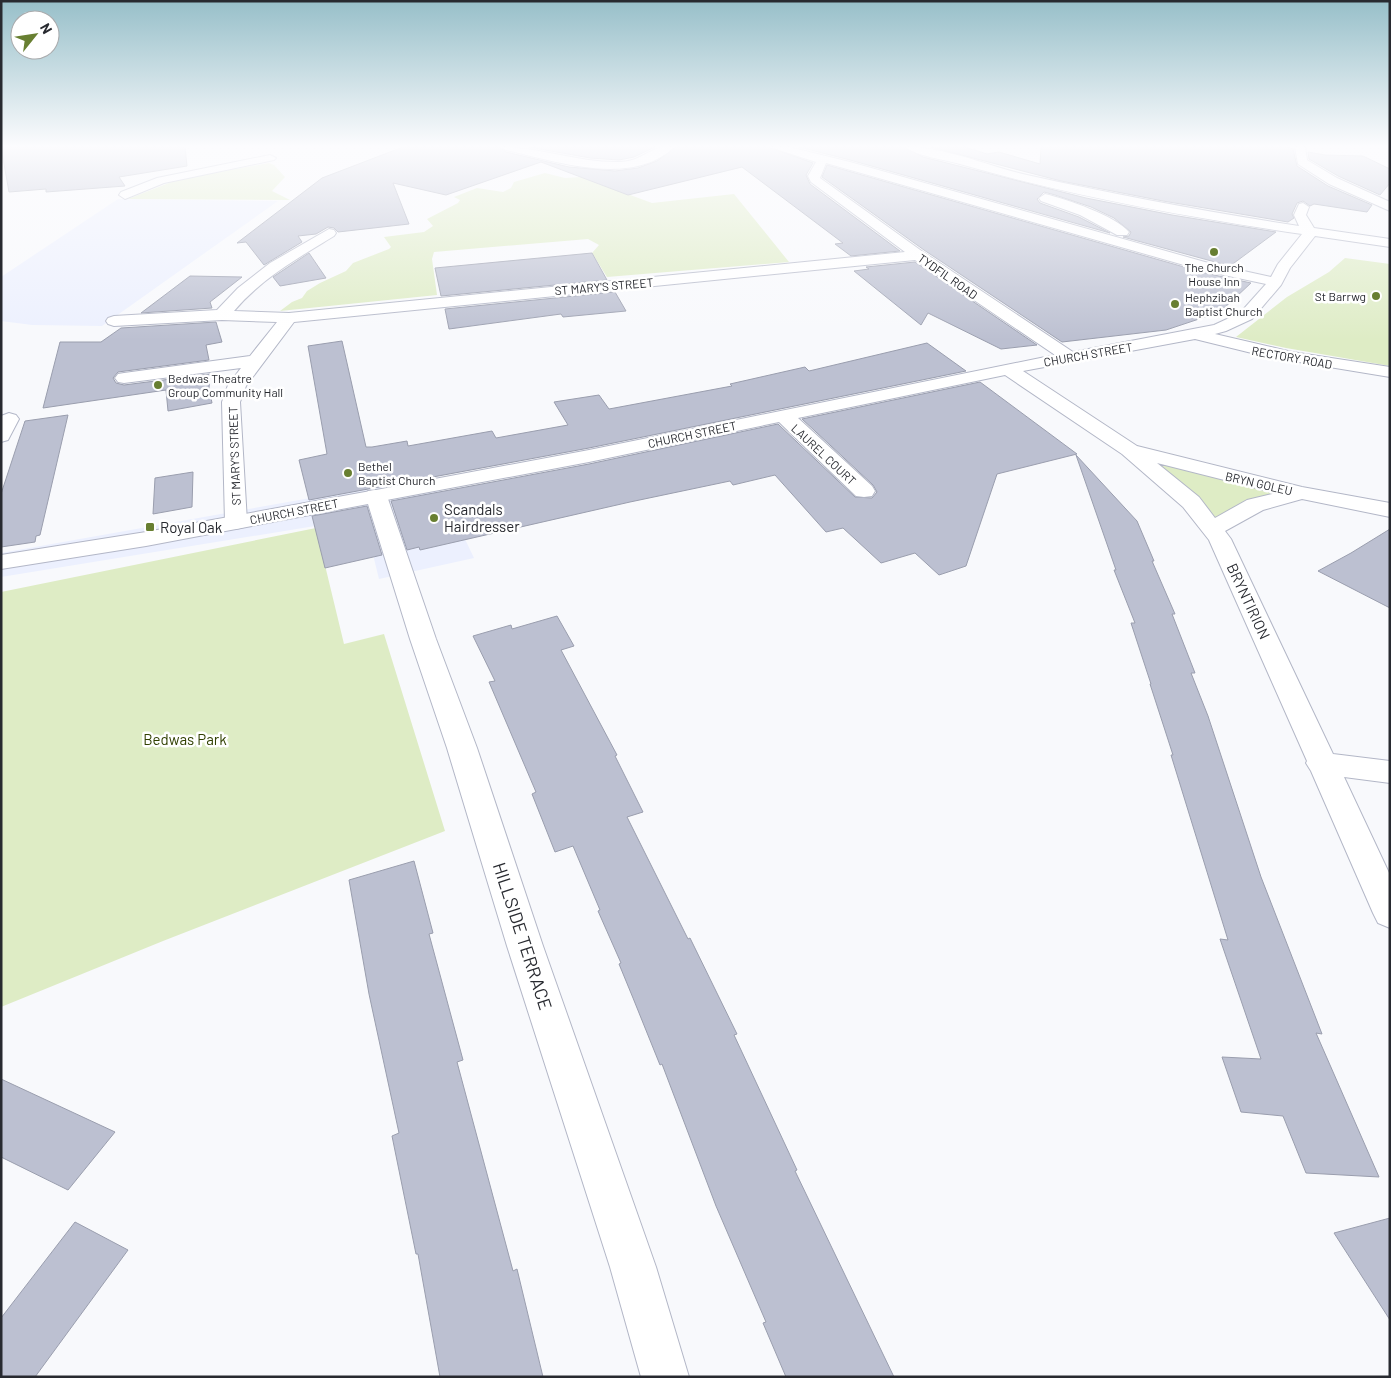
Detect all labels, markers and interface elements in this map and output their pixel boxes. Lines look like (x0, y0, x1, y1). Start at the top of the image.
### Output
north arrow (10, 10, 60, 60)
text: N (37, 20, 56, 37)
marker: The Church House Inn (1208, 246, 1220, 258)
street label: TYDFIL ROAD (916, 250, 980, 302)
place label: The Church House Inn (1184, 260, 1244, 288)
street label: ST MARY'S STREET (554, 275, 654, 297)
place label: St Barrwg (1315, 289, 1366, 303)
place label: Hephzibah Baptist Church (1185, 290, 1262, 318)
marker: St Barrwg (1370, 290, 1382, 302)
marker: Hephzibah Baptist Church (1169, 298, 1181, 310)
street label: CHURCH STREET (1042, 339, 1134, 369)
street label: RECTORY ROAD (1251, 343, 1333, 371)
place label: Bedwas Theatre Group Community Hall (168, 371, 283, 399)
marker: Bedwas Theatre Group Community Hall (152, 379, 164, 391)
street label: ST MARY'S STREET (225, 406, 243, 506)
street label: CHURCH STREET (646, 418, 738, 450)
street label: LAUREL COURT (789, 421, 859, 487)
place label: Bethel Baptist Church (358, 459, 435, 487)
marker: Bethel Baptist Church (342, 467, 354, 479)
street label: BRYN GOLEU (1224, 468, 1294, 498)
street label: CHURCH STREET (248, 496, 340, 526)
place label: Scandals Hairdresser (444, 500, 520, 535)
marker: Scandals Hairdresser (428, 512, 440, 524)
place label: Royal Oak (160, 518, 223, 536)
marker: Royal Oak (144, 521, 156, 533)
street label: BRYNTIRION (1224, 560, 1274, 642)
park label: Bedwas Park (143, 730, 227, 748)
street label: HILLSIDE TERRACE (489, 859, 557, 1013)

